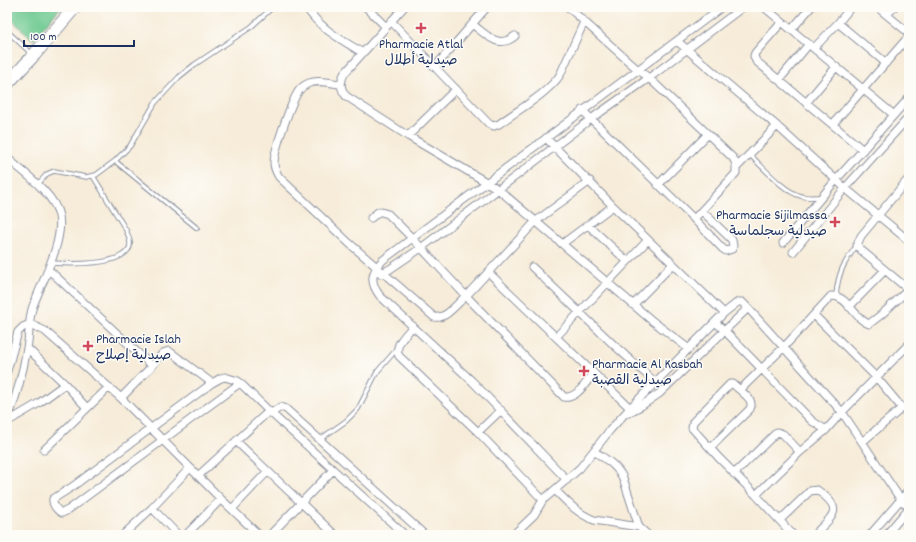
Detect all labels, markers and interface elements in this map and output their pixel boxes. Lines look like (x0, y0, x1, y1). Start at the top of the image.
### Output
scale bar (24, 22, 134, 48)
marker: Pharmacie Atlal صيدلية أطلال (416, 23, 426, 33)
text: 100 m (30, 29, 57, 46)
place label: Pharmacie Atlal صيدلية أطلال (379, 35, 464, 71)
place label: Pharmacie Sijilmassa صيدلية سجلماسة (716, 206, 827, 242)
marker: Pharmacie Sijilmassa صيدلية سجلماسة (830, 217, 840, 227)
place label: Pharmacie Islah صيدلية إصلاح (96, 330, 181, 366)
marker: Pharmacie Islah صيدلية إصلاح (83, 341, 93, 351)
place label: Pharmacie Al Kasbah صيدلية القصبة (592, 355, 702, 391)
marker: Pharmacie Al Kasbah صيدلية القصبة (579, 366, 589, 376)

